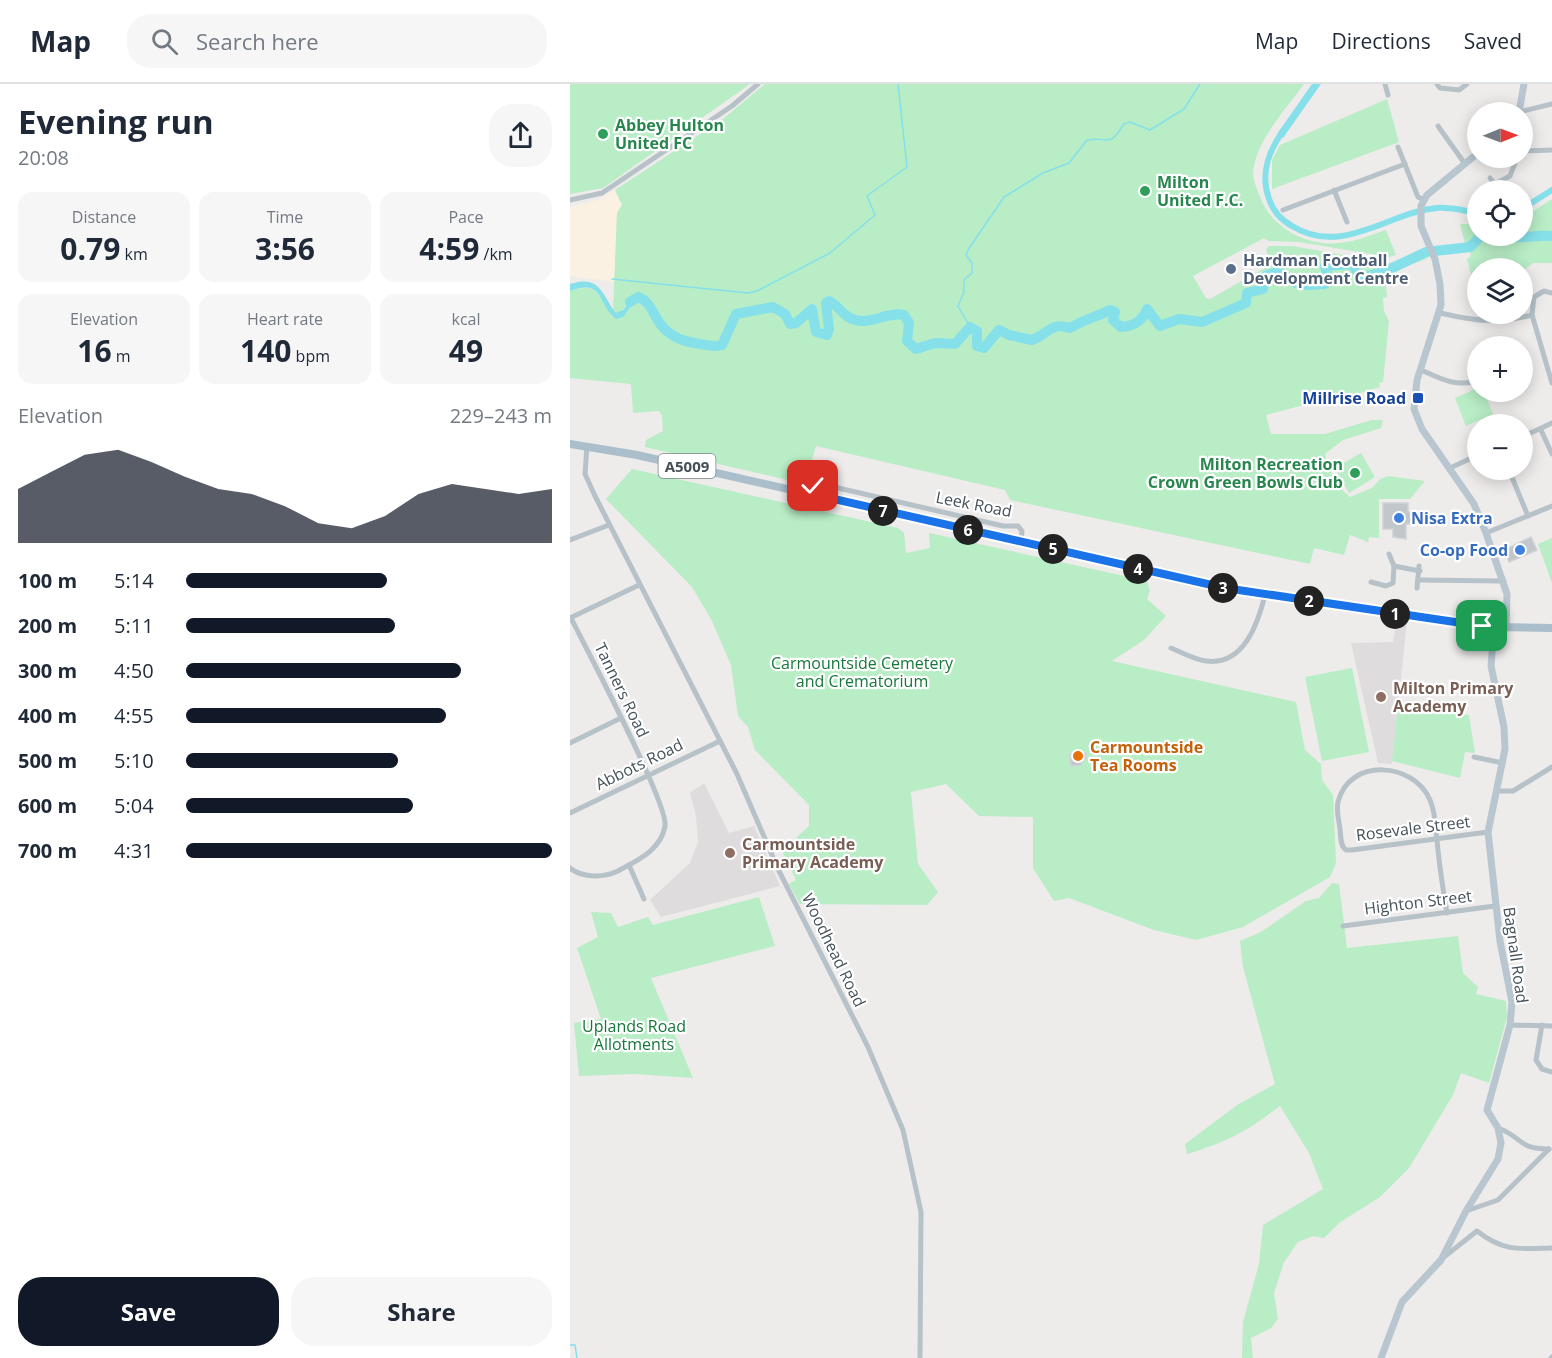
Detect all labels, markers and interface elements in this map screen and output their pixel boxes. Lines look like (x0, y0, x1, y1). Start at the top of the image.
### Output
search box (127, 14, 547, 68)
text: Map (30, 22, 91, 60)
icon: search (148, 25, 181, 58)
text: Search here (196, 26, 319, 56)
text: Map (1255, 27, 1298, 55)
text: Directions (1331, 27, 1431, 55)
text: Saved (1464, 27, 1522, 55)
text: Evening run (18, 99, 214, 144)
north arrow (1467, 102, 1533, 168)
map controls (1467, 102, 1533, 480)
button: share (489, 104, 552, 167)
place label: Abbey Hulton United FC (615, 114, 724, 154)
marker: Abbey Hulton United FC (596, 127, 610, 141)
text: 20:08 (18, 144, 69, 171)
place label: Milton United F.C. (1157, 171, 1243, 211)
button: locate (1467, 180, 1533, 246)
marker: Milton United F.C. (1138, 184, 1152, 198)
text: Distance (72, 206, 136, 228)
text: Time (267, 206, 303, 228)
text: Pace (448, 206, 484, 228)
text: 0.79 (60, 228, 120, 269)
text: 3:56 (255, 228, 315, 269)
text: 4:59 (419, 228, 479, 269)
text: km (120, 243, 148, 265)
text: /km (479, 243, 513, 265)
place label: Hardman Football Development Centre (1243, 249, 1408, 289)
button: layers (1467, 258, 1533, 324)
marker: Hardman Football Development Centre (1224, 262, 1238, 276)
text: Elevation (70, 308, 138, 330)
text: Heart rate (247, 308, 323, 330)
text: kcal (452, 308, 481, 330)
text: 16 (77, 330, 112, 371)
text: 140 (240, 330, 291, 371)
text: 49 (449, 330, 483, 371)
button: + (1467, 336, 1533, 402)
text: m (112, 345, 131, 367)
text: bpm (291, 345, 330, 367)
place label: Millrise Road (1302, 387, 1406, 409)
marker: Millrise Road (1411, 391, 1425, 405)
text: Elevation (18, 402, 103, 429)
text: 229–243 m (450, 402, 552, 429)
button: − (1467, 414, 1533, 480)
place label: Milton Recreation Crown Green Bowls Club (1148, 453, 1343, 493)
road number: A5009 (658, 454, 716, 478)
pin (787, 460, 838, 511)
marker: Milton Recreation Crown Green Bowls Club (1348, 466, 1362, 480)
icon: check (796, 469, 829, 502)
street label: Leek Road (934, 486, 1014, 522)
pin: 7 (868, 496, 898, 526)
text: 7 (878, 500, 888, 522)
place label: Nisa Extra (1411, 507, 1493, 529)
marker: Nisa Extra (1392, 511, 1406, 525)
pin: 6 (953, 515, 983, 545)
text: 6 (963, 519, 973, 541)
pin: 5 (1038, 534, 1068, 564)
text: 5 (1048, 538, 1058, 560)
place label: Co-op Food (1420, 539, 1508, 561)
marker: Co-op Food (1513, 543, 1527, 557)
pin: 4 (1123, 554, 1153, 584)
text: 4 (1133, 558, 1143, 580)
text: 100 m (18, 567, 77, 594)
text: 5:14 (114, 567, 154, 594)
pin: 3 (1208, 573, 1238, 603)
text: 3 (1218, 577, 1228, 599)
pin: 2 (1294, 586, 1324, 616)
text: 2 (1304, 590, 1314, 612)
pin: 1 (1380, 599, 1410, 629)
pin (1456, 600, 1507, 651)
text: 1 (1390, 603, 1400, 625)
icon: arrive (1465, 609, 1498, 642)
text: 200 m (18, 612, 77, 639)
text: 5:11 (114, 612, 154, 639)
street label: Tanners Road (590, 639, 654, 741)
park label: Carmountside Cemetery and Crematorium (771, 652, 954, 692)
text: 300 m (18, 657, 77, 684)
text: 4:50 (114, 657, 154, 684)
place label: Milton Primary Academy (1393, 677, 1514, 717)
marker: Milton Primary Academy (1374, 690, 1388, 704)
text: 400 m (18, 702, 77, 729)
text: 4:55 (114, 702, 154, 729)
street label: Abbots Road (591, 733, 687, 795)
place label: Carmountside Tea Rooms (1090, 736, 1203, 776)
text: 500 m (18, 747, 77, 774)
text: 5:10 (114, 747, 154, 774)
marker: Carmountside Tea Rooms (1071, 749, 1085, 763)
text: 600 m (18, 792, 77, 819)
text: 5:04 (114, 792, 154, 819)
street label: Rosevale Street (1355, 810, 1472, 846)
place label: Carmountside Primary Academy (742, 833, 884, 873)
text: 700 m (18, 837, 77, 864)
text: 4:31 (114, 837, 154, 864)
marker: Carmountside Primary Academy (723, 846, 737, 860)
street label: Highton Street (1363, 884, 1473, 920)
street label: Woodhead Road (797, 890, 871, 1010)
street label: Bagnall Road (1498, 905, 1534, 1005)
park label: Uplands Road Allotments (582, 1015, 686, 1055)
button: Save (18, 1277, 279, 1346)
button: Share (291, 1277, 552, 1346)

